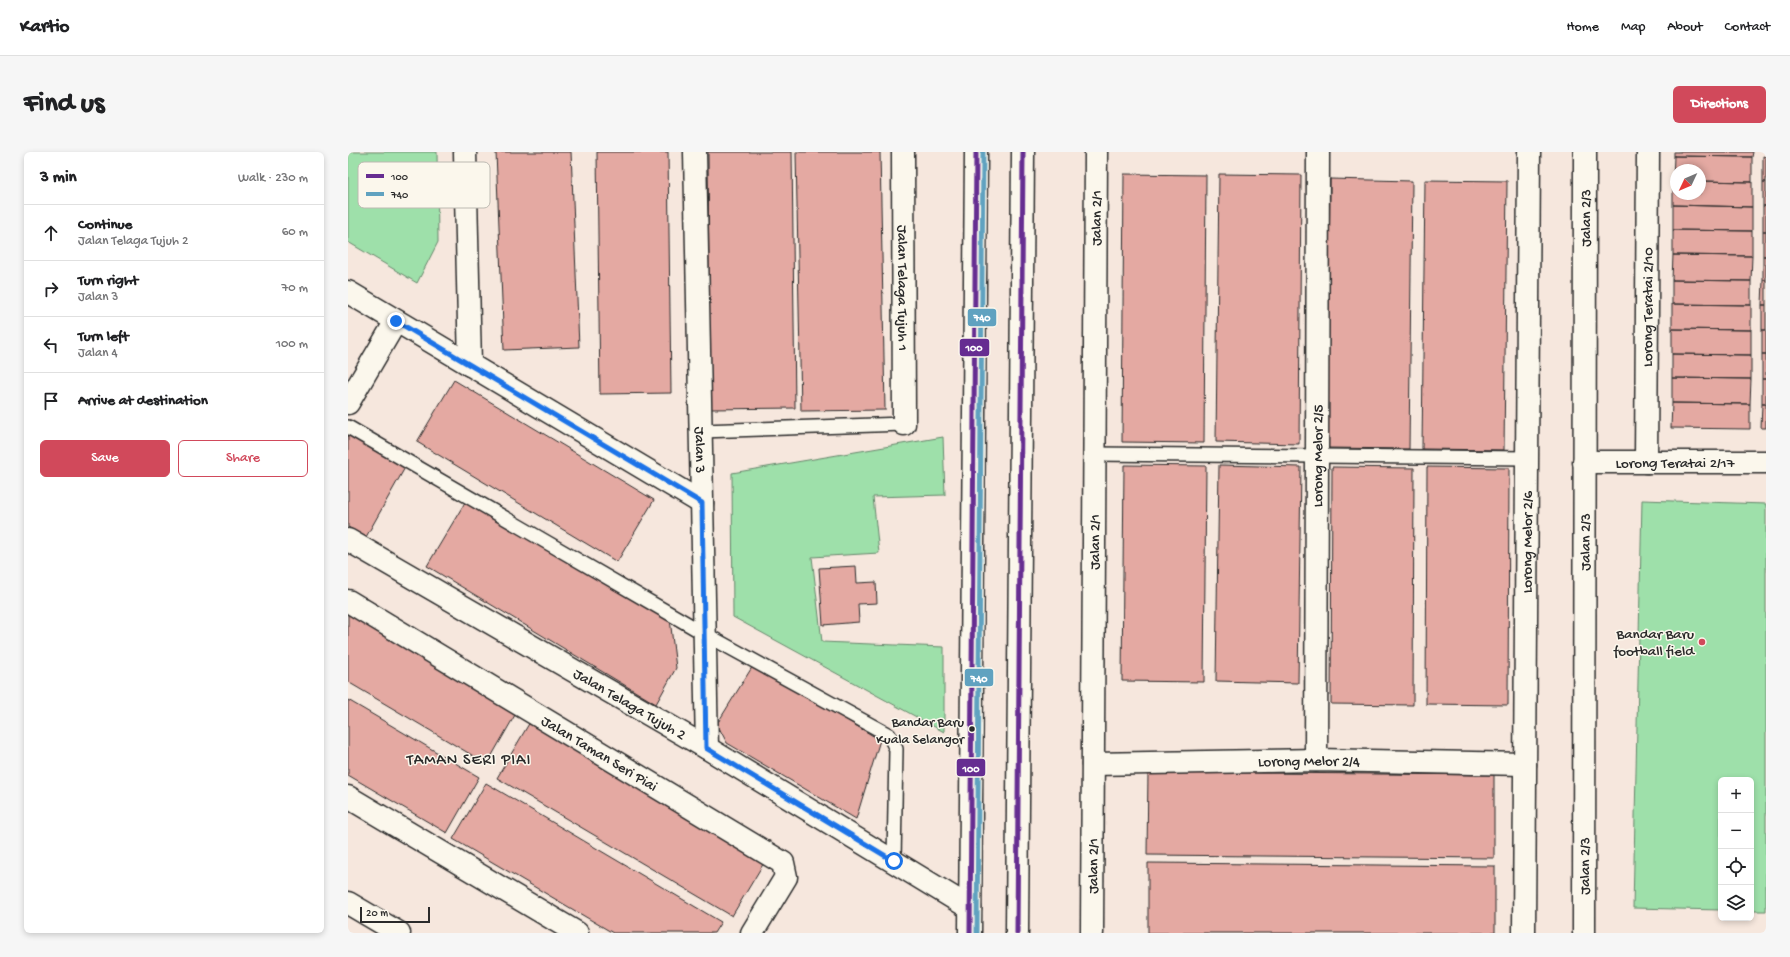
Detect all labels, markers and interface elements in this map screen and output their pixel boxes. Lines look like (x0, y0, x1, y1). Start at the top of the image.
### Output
text: Kartio (20, 16, 69, 39)
text: Home (1567, 19, 1599, 36)
text: Map (1621, 19, 1645, 36)
text: About (1667, 19, 1703, 36)
text: Contact (1725, 19, 1770, 36)
button: Directions (1673, 86, 1766, 123)
text: Find us (24, 88, 104, 121)
legend (358, 162, 490, 208)
north arrow (1670, 164, 1706, 200)
text: 3 min (40, 168, 77, 188)
text: Walk · 230 m (238, 171, 308, 186)
text: 100 (390, 172, 408, 184)
street label: Jalan 2/3 (1578, 189, 1596, 247)
text: 740 (390, 190, 408, 202)
street label: Jalan 2/1 (1089, 190, 1107, 246)
text: Continue (78, 216, 132, 234)
icon: ahead (40, 222, 62, 244)
text: 60 m (282, 225, 308, 240)
street label: Jalan Telaga Tujuh 1 (892, 225, 911, 351)
text: Jalan Telaga Tujuh 2 (78, 234, 188, 249)
street label: Lorong Teratai 2/10 (1640, 247, 1658, 367)
text: Turn right (78, 272, 138, 290)
icon: right (40, 278, 62, 300)
text: 70 m (282, 281, 308, 296)
text: Jalan 3 (78, 290, 118, 305)
line badge: 740 (967, 308, 997, 327)
route end (387, 312, 405, 330)
text: 740 (972, 313, 991, 325)
text: Turn left (78, 328, 129, 346)
icon: left (40, 334, 62, 356)
text: 100 m (276, 337, 308, 352)
line badge: 100 (959, 338, 990, 357)
text: 100 (965, 343, 983, 355)
text: Jalan 4 (78, 346, 118, 361)
icon: arrive (40, 390, 62, 412)
text: Arrive at destination (78, 392, 208, 410)
street label: Lorong Melor 2/5 (1310, 405, 1328, 507)
street label: Jalan 3 (690, 427, 708, 474)
button: Save (40, 440, 170, 477)
button: Share (178, 440, 308, 477)
street label: Lorong Teratai 2/17 (1616, 455, 1736, 473)
street label: Lorong Melor 2/6 (1519, 490, 1538, 593)
street label: Jalan 2/3 (1577, 513, 1596, 571)
street label: Jalan 2/1 (1087, 514, 1105, 570)
place label: Bandar Baru football field (1613, 626, 1695, 661)
marker: Bandar Baru football field (1697, 637, 1707, 647)
street label: Jalan Telaga Tujuh 2 (569, 665, 689, 745)
line badge: 740 (964, 668, 994, 687)
text: 740 (969, 674, 988, 686)
street label: Jalan Taman Seri Piai (537, 713, 660, 796)
place label: Bandar Baru Kuala Selangor (876, 715, 965, 749)
marker: Bandar Baru Kuala Selangor (967, 724, 977, 734)
district label: TAMAN SERI PIAI (406, 752, 531, 771)
street label: Lorong Melor 2/4 (1258, 753, 1360, 772)
line badge: 100 (956, 758, 986, 777)
text: 100 (962, 764, 980, 776)
map controls (1718, 777, 1754, 921)
button: + (1718, 777, 1754, 813)
button: − (1718, 813, 1754, 849)
street label: Jalan 2/3 (1577, 837, 1595, 895)
street label: Jalan 2/1 (1085, 838, 1103, 894)
button: locate (1718, 849, 1754, 885)
route start (885, 852, 903, 870)
button: layers (1718, 885, 1754, 921)
scale bar (360, 905, 430, 924)
text: 20 m (366, 908, 388, 920)

